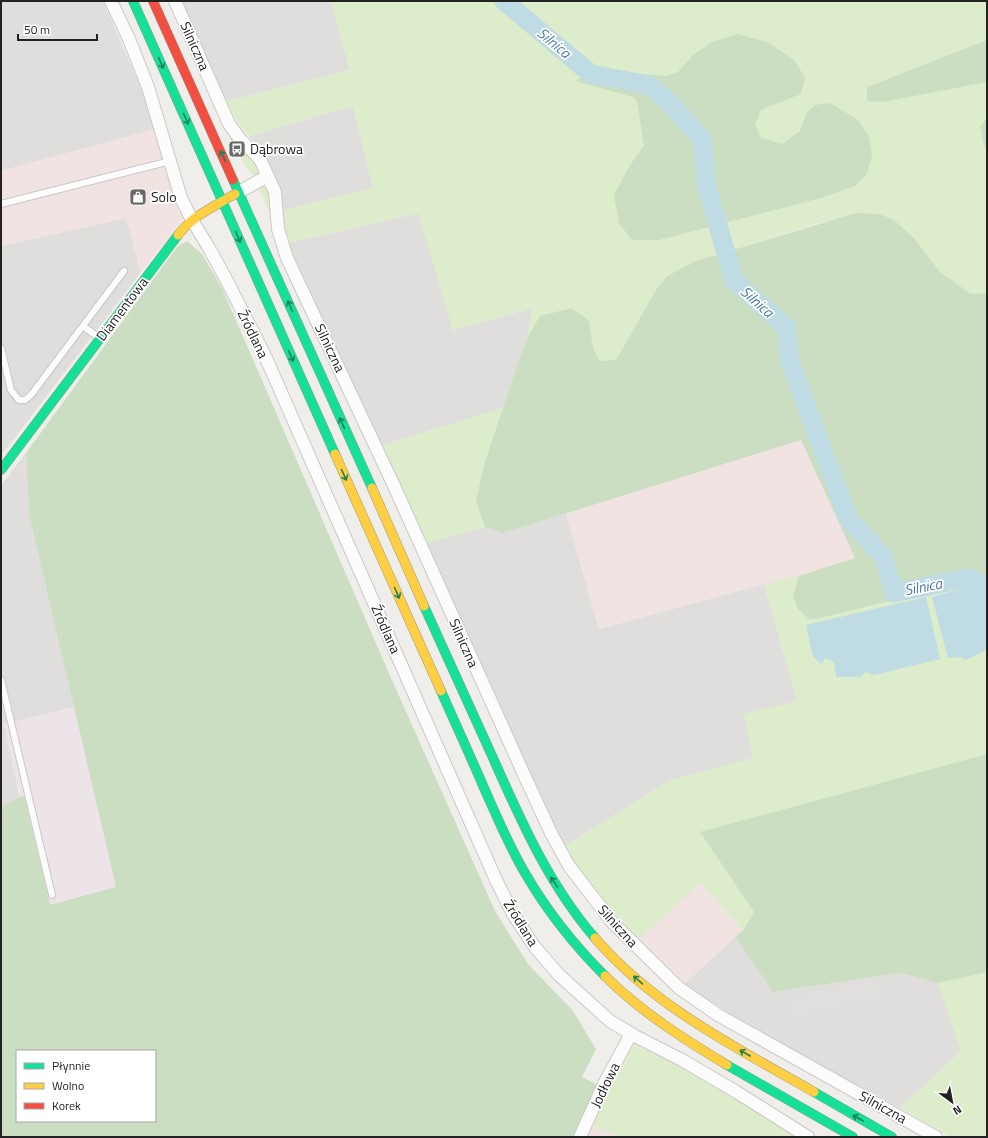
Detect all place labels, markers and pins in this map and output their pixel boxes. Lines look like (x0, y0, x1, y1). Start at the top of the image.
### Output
place label: Dąbrowa (250, 138, 303, 159)
bus stop icon: Dąbrowa (227, 139, 247, 159)
place label: Solo (151, 186, 177, 207)
shop icon: Solo (128, 187, 148, 207)

